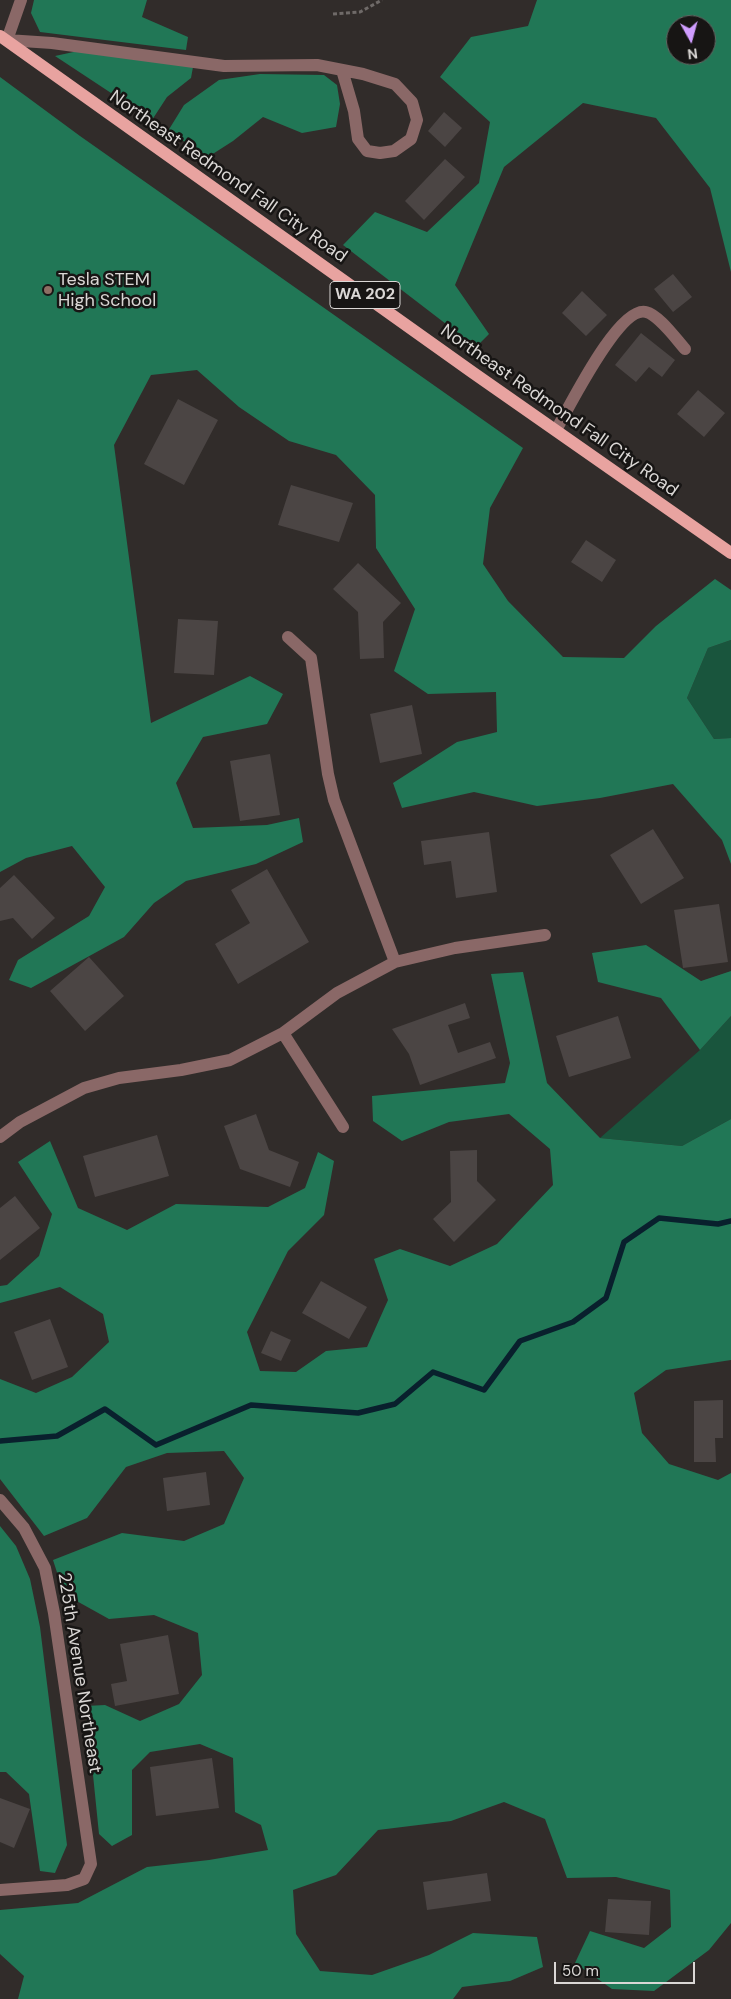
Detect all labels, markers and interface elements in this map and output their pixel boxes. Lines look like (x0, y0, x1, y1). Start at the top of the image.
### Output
north arrow (666, 15, 716, 65)
text: N (687, 44, 699, 63)
street label: Northeast Redmond Fall City Road (105, 86, 351, 268)
place label: Tesla STEM High School (58, 269, 156, 312)
road number: WA 202 (330, 282, 400, 308)
marker: Tesla STEM High School (42, 284, 54, 296)
street label: Northeast Redmond Fall City Road (436, 320, 682, 502)
street label: 225th Avenue Northeast (52, 1571, 106, 1775)
scale bar (556, 1952, 697, 1984)
text: 50 m (562, 1961, 599, 1981)

